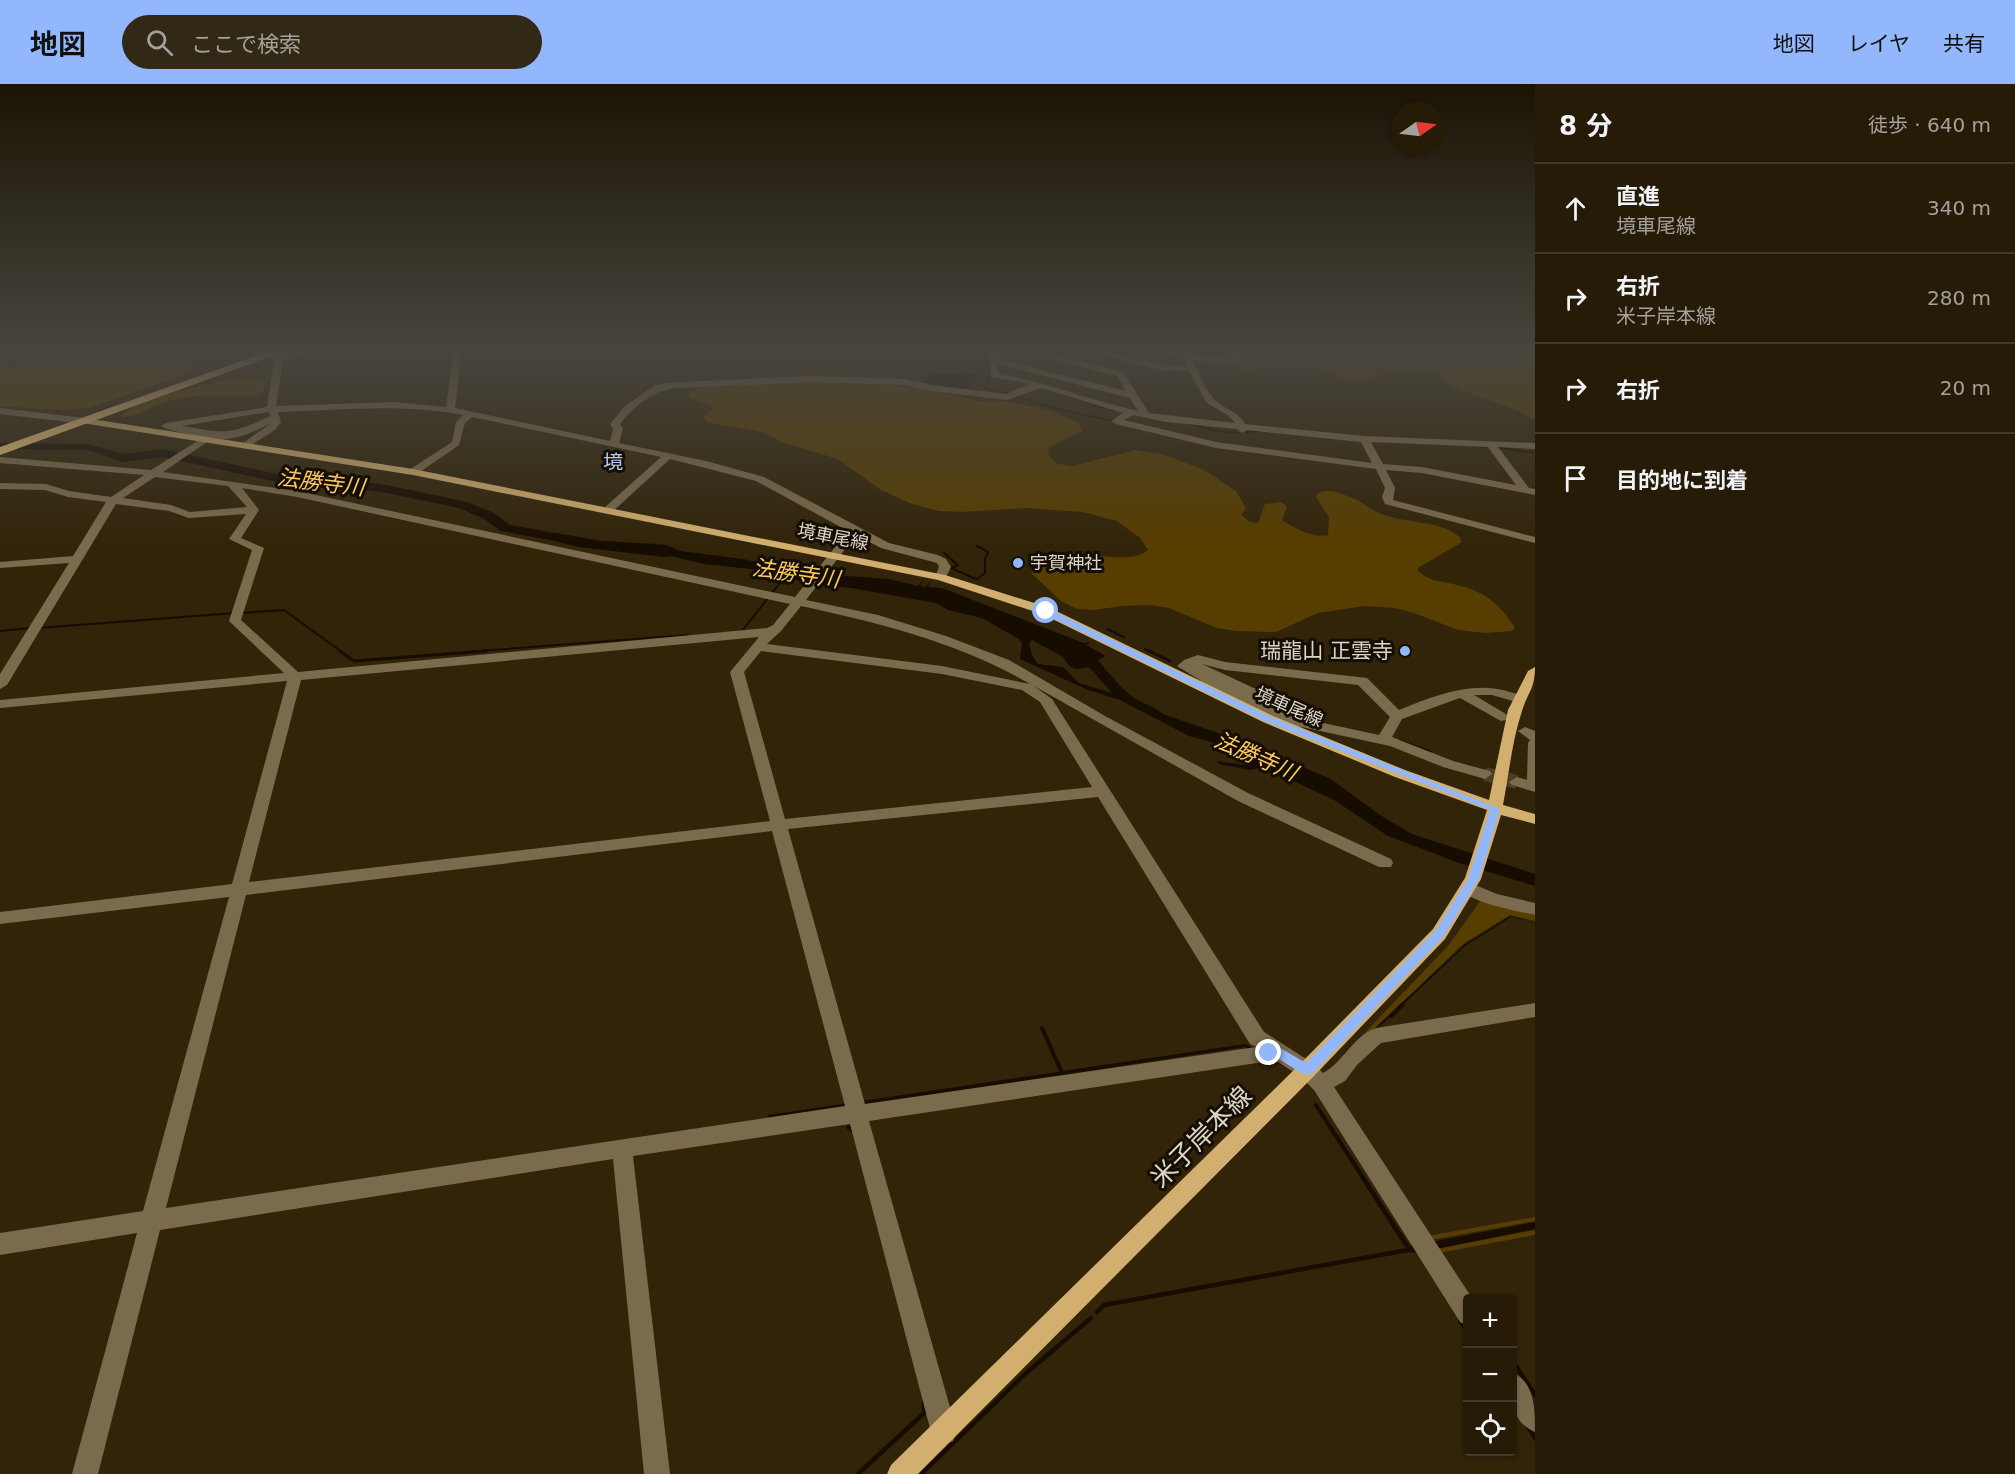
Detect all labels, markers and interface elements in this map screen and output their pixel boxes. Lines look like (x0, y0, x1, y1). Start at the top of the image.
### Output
search box (122, 15, 542, 69)
icon: search (143, 26, 176, 59)
text: 地図 (30, 28, 86, 61)
text: ここで検索 (191, 32, 301, 57)
text: 地図 (1773, 32, 1815, 56)
text: レイヤ (1848, 32, 1910, 56)
text: 共有 (1943, 32, 1985, 56)
north arrow (1391, 102, 1445, 156)
text: 8 分 (1559, 111, 1612, 141)
text: 徒歩 · 640 m (1868, 113, 1991, 137)
text: 直進 (1616, 184, 1660, 209)
icon: ahead (1559, 192, 1592, 225)
text: 340 m (1927, 196, 1991, 220)
text: 境車尾線 (1616, 214, 1696, 238)
text: 右折 (1616, 274, 1660, 299)
icon: right (1559, 282, 1592, 315)
text: 280 m (1927, 286, 1991, 310)
text: 米子岸本線 (1616, 304, 1716, 328)
icon: right (1559, 372, 1592, 405)
text: 20 m (1940, 376, 1991, 400)
text: 右折 (1616, 378, 1660, 403)
district label: 境 (603, 450, 623, 474)
icon: arrive (1559, 462, 1592, 495)
water label: 法勝寺川 (276, 465, 368, 501)
text: 目的地に到着 (1616, 468, 1748, 493)
street label: 境車尾線 (796, 519, 870, 554)
place label: 宇賀神社 (1030, 552, 1102, 573)
water label: 法勝寺川 (751, 555, 843, 592)
marker: 宇賀神社 (1011, 556, 1025, 570)
route start (1032, 597, 1058, 623)
place label: 瑞龍山 正雲寺 (1260, 639, 1393, 663)
marker: 瑞龍山 正雲寺 (1398, 644, 1412, 658)
street label: 境車尾線 (1252, 682, 1326, 731)
water label: 法勝寺川 (1211, 727, 1303, 787)
route end (1255, 1039, 1281, 1065)
street label: 米子岸本線 (1144, 1080, 1258, 1194)
map controls (1463, 1294, 1517, 1456)
button: + (1463, 1294, 1517, 1348)
button: − (1463, 1348, 1517, 1402)
button: locate (1463, 1402, 1517, 1456)

